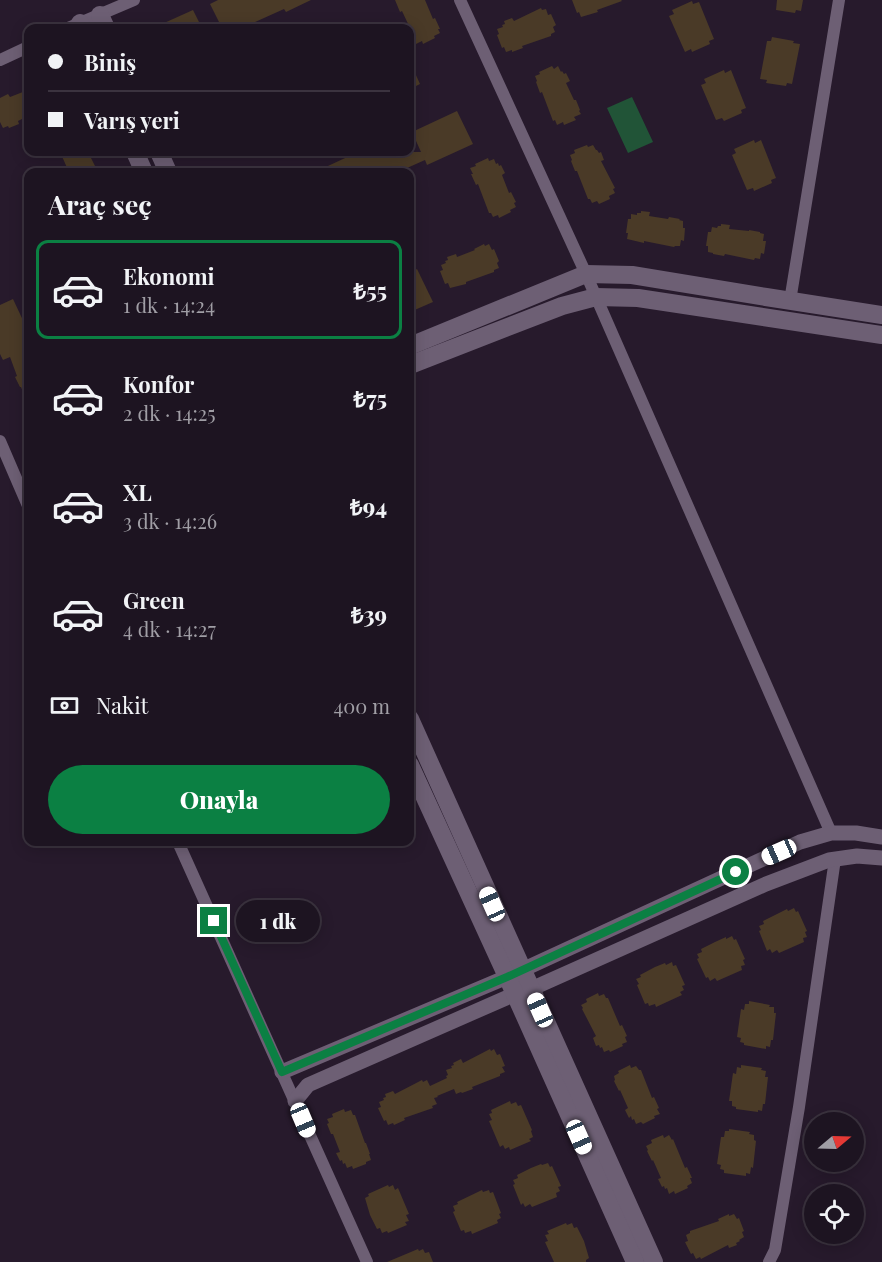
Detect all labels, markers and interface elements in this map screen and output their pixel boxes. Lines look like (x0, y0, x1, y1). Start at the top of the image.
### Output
text: Biniş (84, 47, 136, 77)
text: Varış yeri (84, 105, 180, 135)
text: Araç seç (48, 186, 152, 222)
text: Ekonomi (123, 261, 215, 291)
icon: car (51, 263, 105, 317)
text: ₺55 (354, 275, 387, 305)
text: 1 dk · 14:24 (123, 291, 215, 318)
text: Konfor (123, 369, 194, 399)
icon: car (51, 371, 105, 425)
text: ₺75 (354, 383, 387, 413)
text: 2 dk · 14:25 (123, 399, 216, 426)
text: XL (123, 477, 152, 507)
icon: car (51, 479, 105, 533)
text: ₺94 (350, 491, 387, 521)
text: 3 dk · 14:26 (123, 507, 217, 534)
text: Green (123, 585, 185, 615)
icon: car (51, 587, 105, 641)
text: ₺39 (351, 599, 387, 629)
text: 4 dk · 14:27 (123, 615, 216, 642)
icon: cash (48, 689, 81, 722)
text: Nakit (96, 690, 148, 720)
text: 400 m (333, 692, 390, 719)
button: Onayla (48, 765, 390, 834)
car (759, 836, 799, 868)
route start (722, 858, 749, 885)
car (476, 884, 508, 924)
callout: 1 dk (235, 900, 319, 942)
route end (200, 907, 227, 934)
text: 1 dk (260, 907, 296, 934)
car (524, 990, 556, 1030)
car (288, 1100, 318, 1140)
north arrow (804, 1112, 864, 1172)
map controls (804, 1112, 864, 1244)
car (563, 1117, 595, 1157)
button: locate (804, 1184, 864, 1244)

